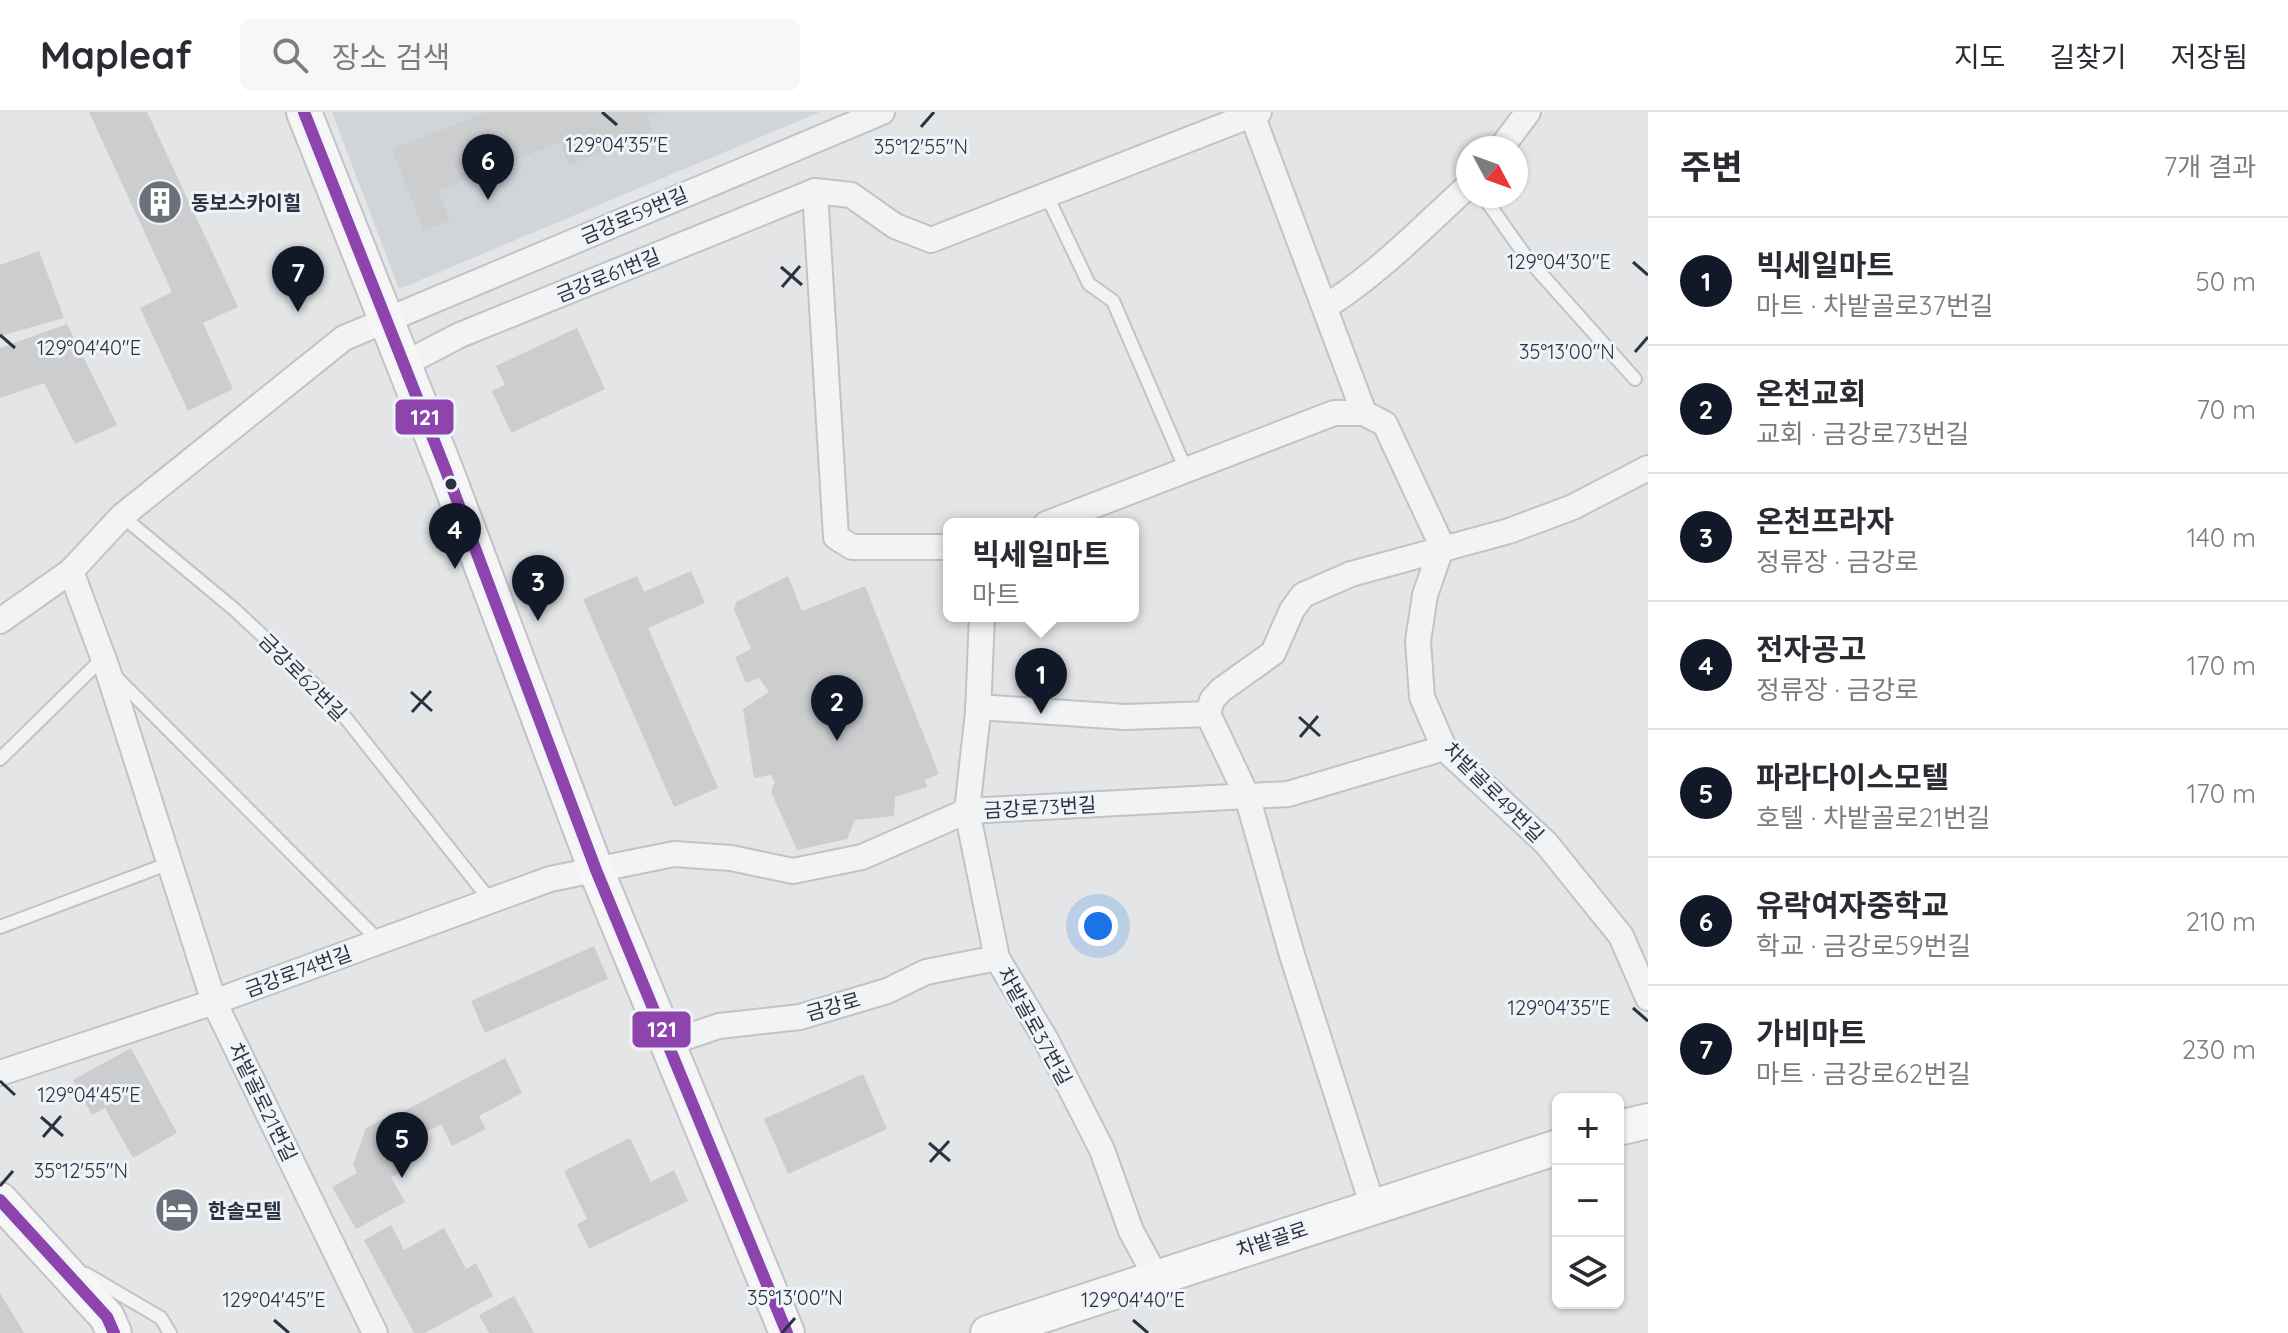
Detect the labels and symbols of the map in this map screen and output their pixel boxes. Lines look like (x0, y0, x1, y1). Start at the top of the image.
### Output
text: 129°04'35"E (566, 132, 668, 157)
pin: 6 (462, 134, 514, 200)
text: 35°12'55"N (874, 134, 968, 159)
north arrow (1456, 136, 1528, 208)
building icon: 동보스카이힐 (136, 178, 184, 226)
street label: 금강로59번길 (577, 181, 691, 249)
place label: 동보스카이힐 (191, 190, 301, 215)
street label: 금강로61번길 (552, 243, 664, 307)
pin: 7 (272, 246, 324, 312)
text: 129°04'30"E (1507, 249, 1611, 274)
text: 129°04'40"E (37, 335, 141, 360)
text: 35°13'00"N (1519, 339, 1615, 364)
line badge: 121 (394, 398, 455, 436)
text: 121 (410, 403, 440, 431)
unlabelled marker (443, 476, 459, 492)
pin: 4 (429, 503, 481, 569)
pin: 3 (512, 555, 564, 621)
street label: 금강로62번길 (254, 628, 352, 726)
pin: 1 (1015, 648, 1067, 714)
pin: 2 (811, 675, 863, 741)
street label: 차밭골로49번길 (1439, 737, 1549, 847)
street label: 금강로73번길 (983, 792, 1097, 822)
your location (1078, 906, 1118, 946)
street label: 금강로74번길 (241, 940, 355, 1002)
street label: 차밭골로37번길 (992, 963, 1078, 1089)
street label: 금강로 (803, 986, 863, 1026)
text: 129°04'35"E (1508, 995, 1610, 1020)
line badge: 121 (631, 1010, 692, 1049)
text: 121 (647, 1015, 677, 1043)
street label: 차밭골로21번길 (224, 1039, 302, 1165)
text: 129°04'45"E (37, 1082, 141, 1107)
pin: 5 (376, 1112, 428, 1178)
text: 35°12'55"N (34, 1158, 128, 1183)
hotel icon: 한솔모텔 (153, 1186, 201, 1234)
place label: 한솔모텔 (208, 1198, 282, 1223)
street label: 차밭골로 (1233, 1216, 1311, 1262)
text: 35°13'00"N (747, 1285, 843, 1310)
text: 129°04'45"E (222, 1287, 326, 1312)
text: 129°04'40"E (1081, 1287, 1185, 1312)

